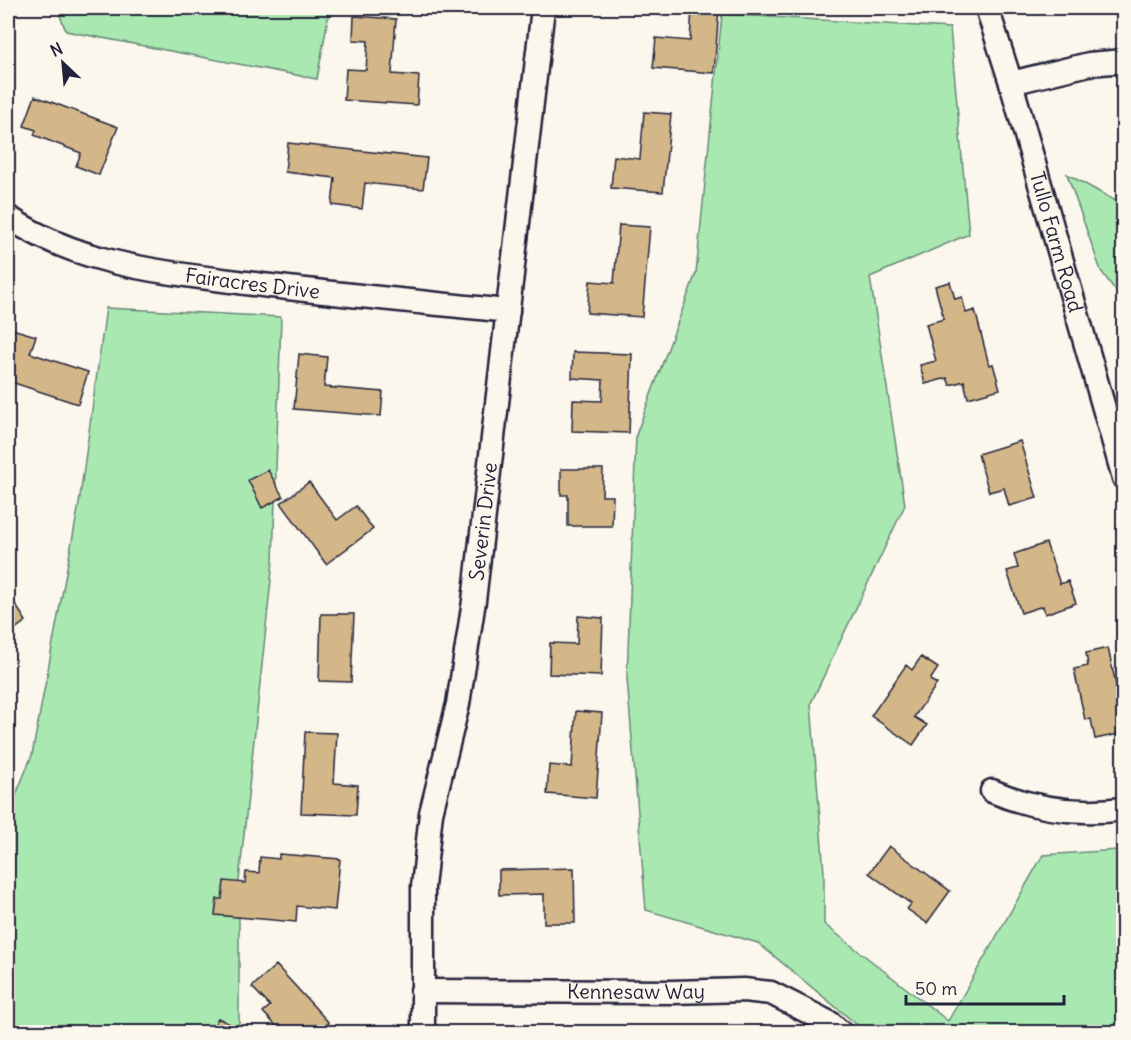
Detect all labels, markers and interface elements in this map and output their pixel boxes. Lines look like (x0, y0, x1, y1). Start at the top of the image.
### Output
north arrow (33, 33, 93, 93)
text: N (47, 38, 66, 61)
street label: Tullo Farm Road (1025, 169, 1089, 315)
street label: Fairacres Drive (184, 262, 321, 304)
street label: Severin Drive (463, 461, 502, 582)
scale bar (906, 968, 1064, 1006)
text: 50 m (915, 977, 957, 1000)
street label: Kennesaw Way (567, 978, 705, 1004)

